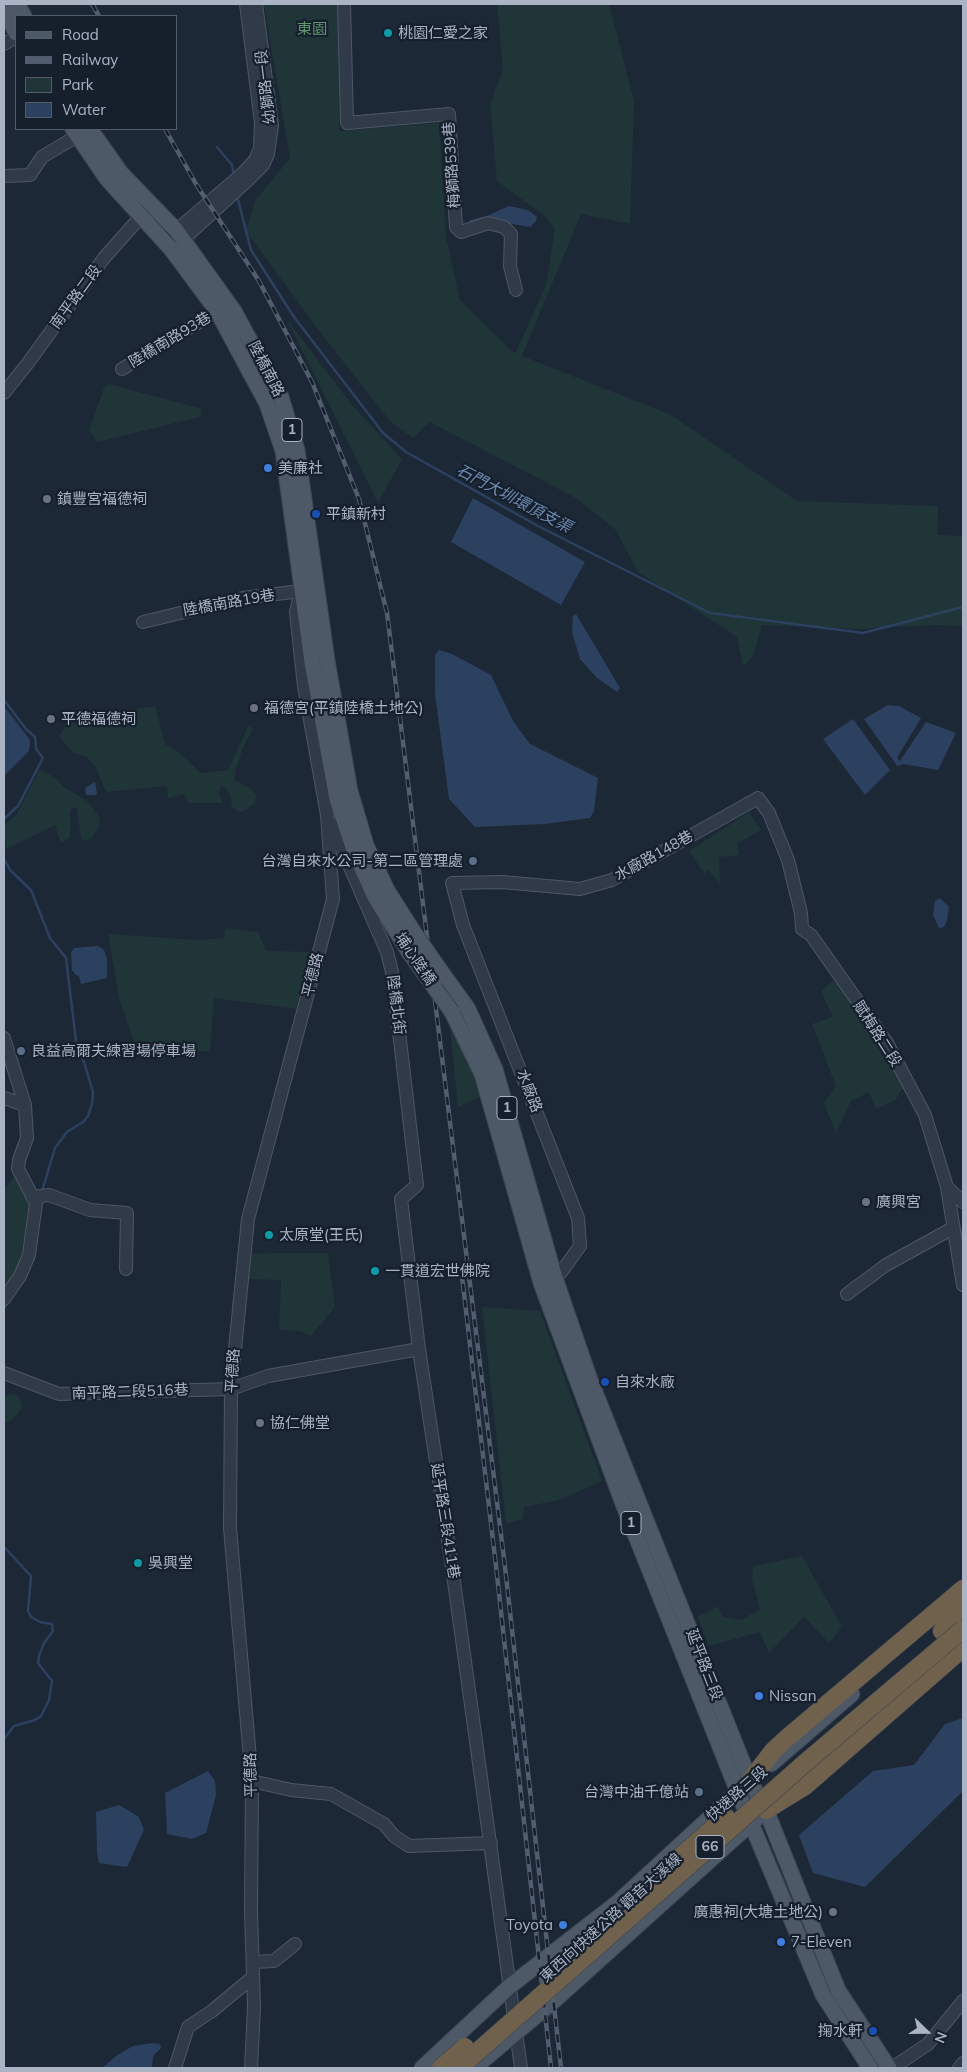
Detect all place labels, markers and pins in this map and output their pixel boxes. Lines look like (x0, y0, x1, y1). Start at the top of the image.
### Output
place label: 桃園仁愛之家 (398, 24, 488, 42)
marker: 桃園仁愛之家 (382, 27, 394, 39)
place label: 美廉社 (278, 459, 323, 477)
marker: 美廉社 (262, 462, 274, 474)
place label: 鎮豐宮福德祠 (57, 490, 147, 508)
marker: 鎮豐宮福德祠 (41, 493, 53, 505)
place label: 平鎮新村 (326, 505, 386, 523)
marker: 平鎮新村 (310, 508, 322, 520)
place label: 福德宮(平鎮陸橋土地公) (264, 699, 424, 717)
marker: 福德宮(平鎮陸橋土地公) (248, 702, 260, 714)
place label: 平德福德祠 (61, 710, 136, 728)
marker: 平德福德祠 (45, 713, 57, 725)
place label: 台灣自來水公司-第二區管理處 (262, 852, 463, 870)
marker: 台灣自來水公司-第二區管理處 (467, 855, 479, 867)
place label: 良益高爾夫練習場停車場 (31, 1042, 196, 1060)
marker: 良益高爾夫練習場停車場 (15, 1045, 27, 1057)
place label: 廣興宮 (876, 1193, 921, 1211)
marker: 廣興宮 (860, 1196, 872, 1208)
place label: 太原堂(王氏) (279, 1226, 364, 1244)
marker: 太原堂(王氏) (263, 1229, 275, 1241)
place label: 一貫道宏世佛院 (385, 1262, 490, 1280)
marker: 一貫道宏世佛院 (369, 1265, 381, 1277)
place label: 自來水廠 (615, 1373, 675, 1391)
marker: 自來水廠 (599, 1376, 611, 1388)
place label: 協仁佛堂 (270, 1414, 330, 1432)
marker: 協仁佛堂 (254, 1417, 266, 1429)
place label: 吳興堂 (148, 1554, 193, 1572)
marker: 吳興堂 (132, 1557, 144, 1569)
place label: Nissan (769, 1687, 816, 1705)
marker: Nissan (753, 1690, 765, 1702)
place label: 台灣中油千億站 (584, 1783, 689, 1801)
marker: 台灣中油千億站 (693, 1786, 705, 1798)
place label: 廣惠祠(大塘土地公) (693, 1903, 823, 1921)
marker: 廣惠祠(大塘土地公) (827, 1906, 839, 1918)
place label: Toyota (506, 1916, 553, 1934)
marker: Toyota (557, 1919, 569, 1931)
place label: 7-Eleven (791, 1933, 852, 1951)
marker: 7-Eleven (775, 1936, 787, 1948)
place label: 掬水軒 (818, 2022, 863, 2040)
marker: 掬水軒 (867, 2025, 879, 2037)

